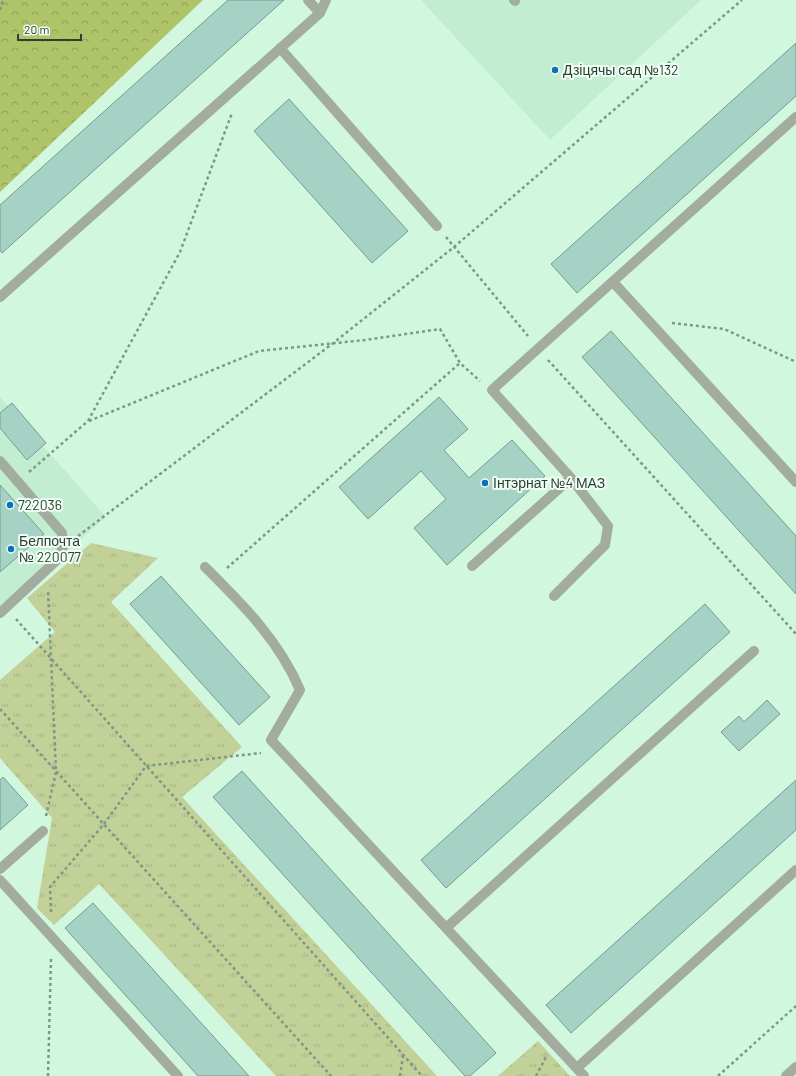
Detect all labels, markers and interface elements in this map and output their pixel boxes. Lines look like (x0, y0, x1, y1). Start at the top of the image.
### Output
scale bar (18, 16, 81, 42)
text: 20 m (24, 22, 50, 36)
place label: Дзіцячы сад №132 (563, 61, 679, 78)
marker: Дзіцячы сад №132 (550, 65, 560, 75)
place label: Інтэрнат №4 МАЗ (493, 474, 605, 491)
marker: Інтэрнат №4 МАЗ (480, 478, 490, 488)
place label: 722036 (18, 496, 62, 513)
marker: 722036 (5, 500, 15, 510)
place label: Белпочта № 220077 (19, 532, 81, 565)
marker: Белпочта № 220077 (6, 544, 16, 554)

